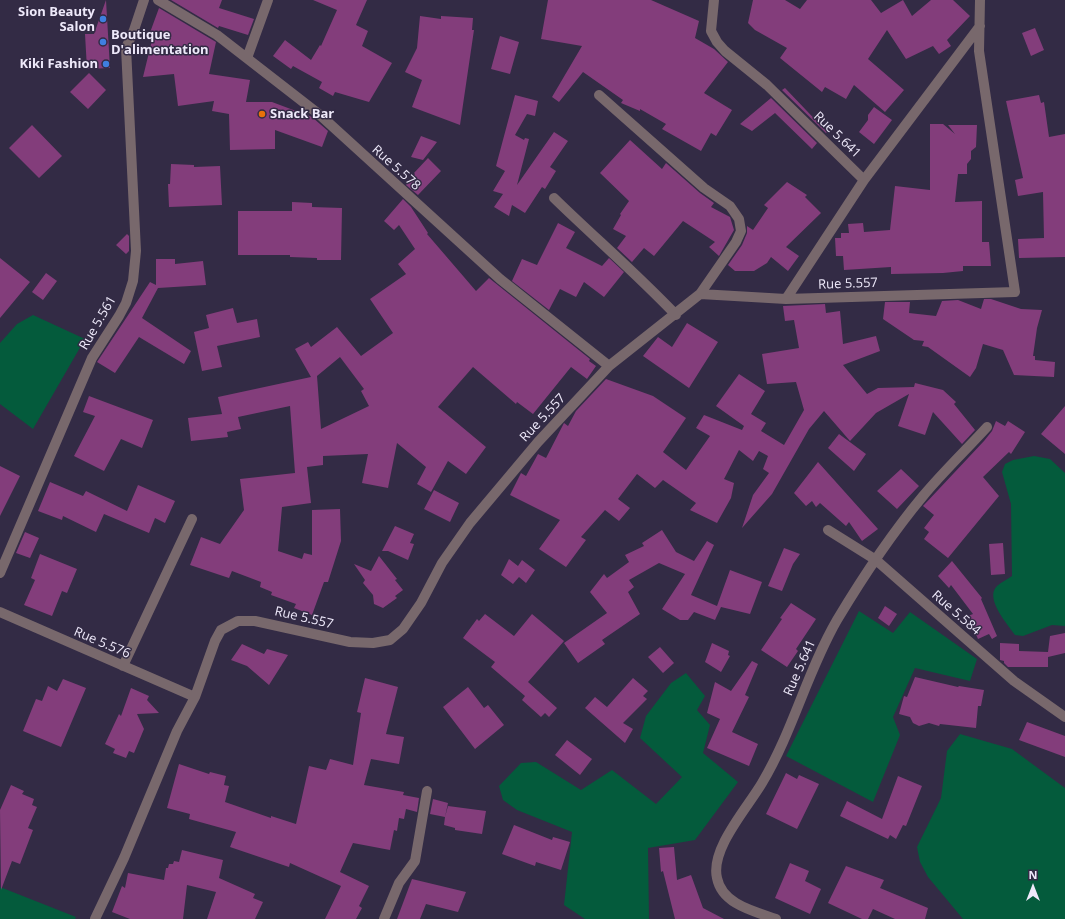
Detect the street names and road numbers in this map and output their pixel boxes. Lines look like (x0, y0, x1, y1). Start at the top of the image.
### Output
street label: Rue 5.641 (810, 109, 864, 161)
street label: Rue 5.578 (369, 142, 423, 194)
street label: Rue 5.557 (818, 275, 878, 293)
street label: Rue 5.561 (76, 293, 120, 353)
street label: Rue 5.557 (517, 391, 569, 445)
street label: Rue 5.584 (928, 587, 984, 639)
street label: Rue 5.557 (273, 604, 335, 632)
street label: Rue 5.576 (71, 624, 133, 662)
street label: Rue 5.641 (781, 638, 819, 698)

